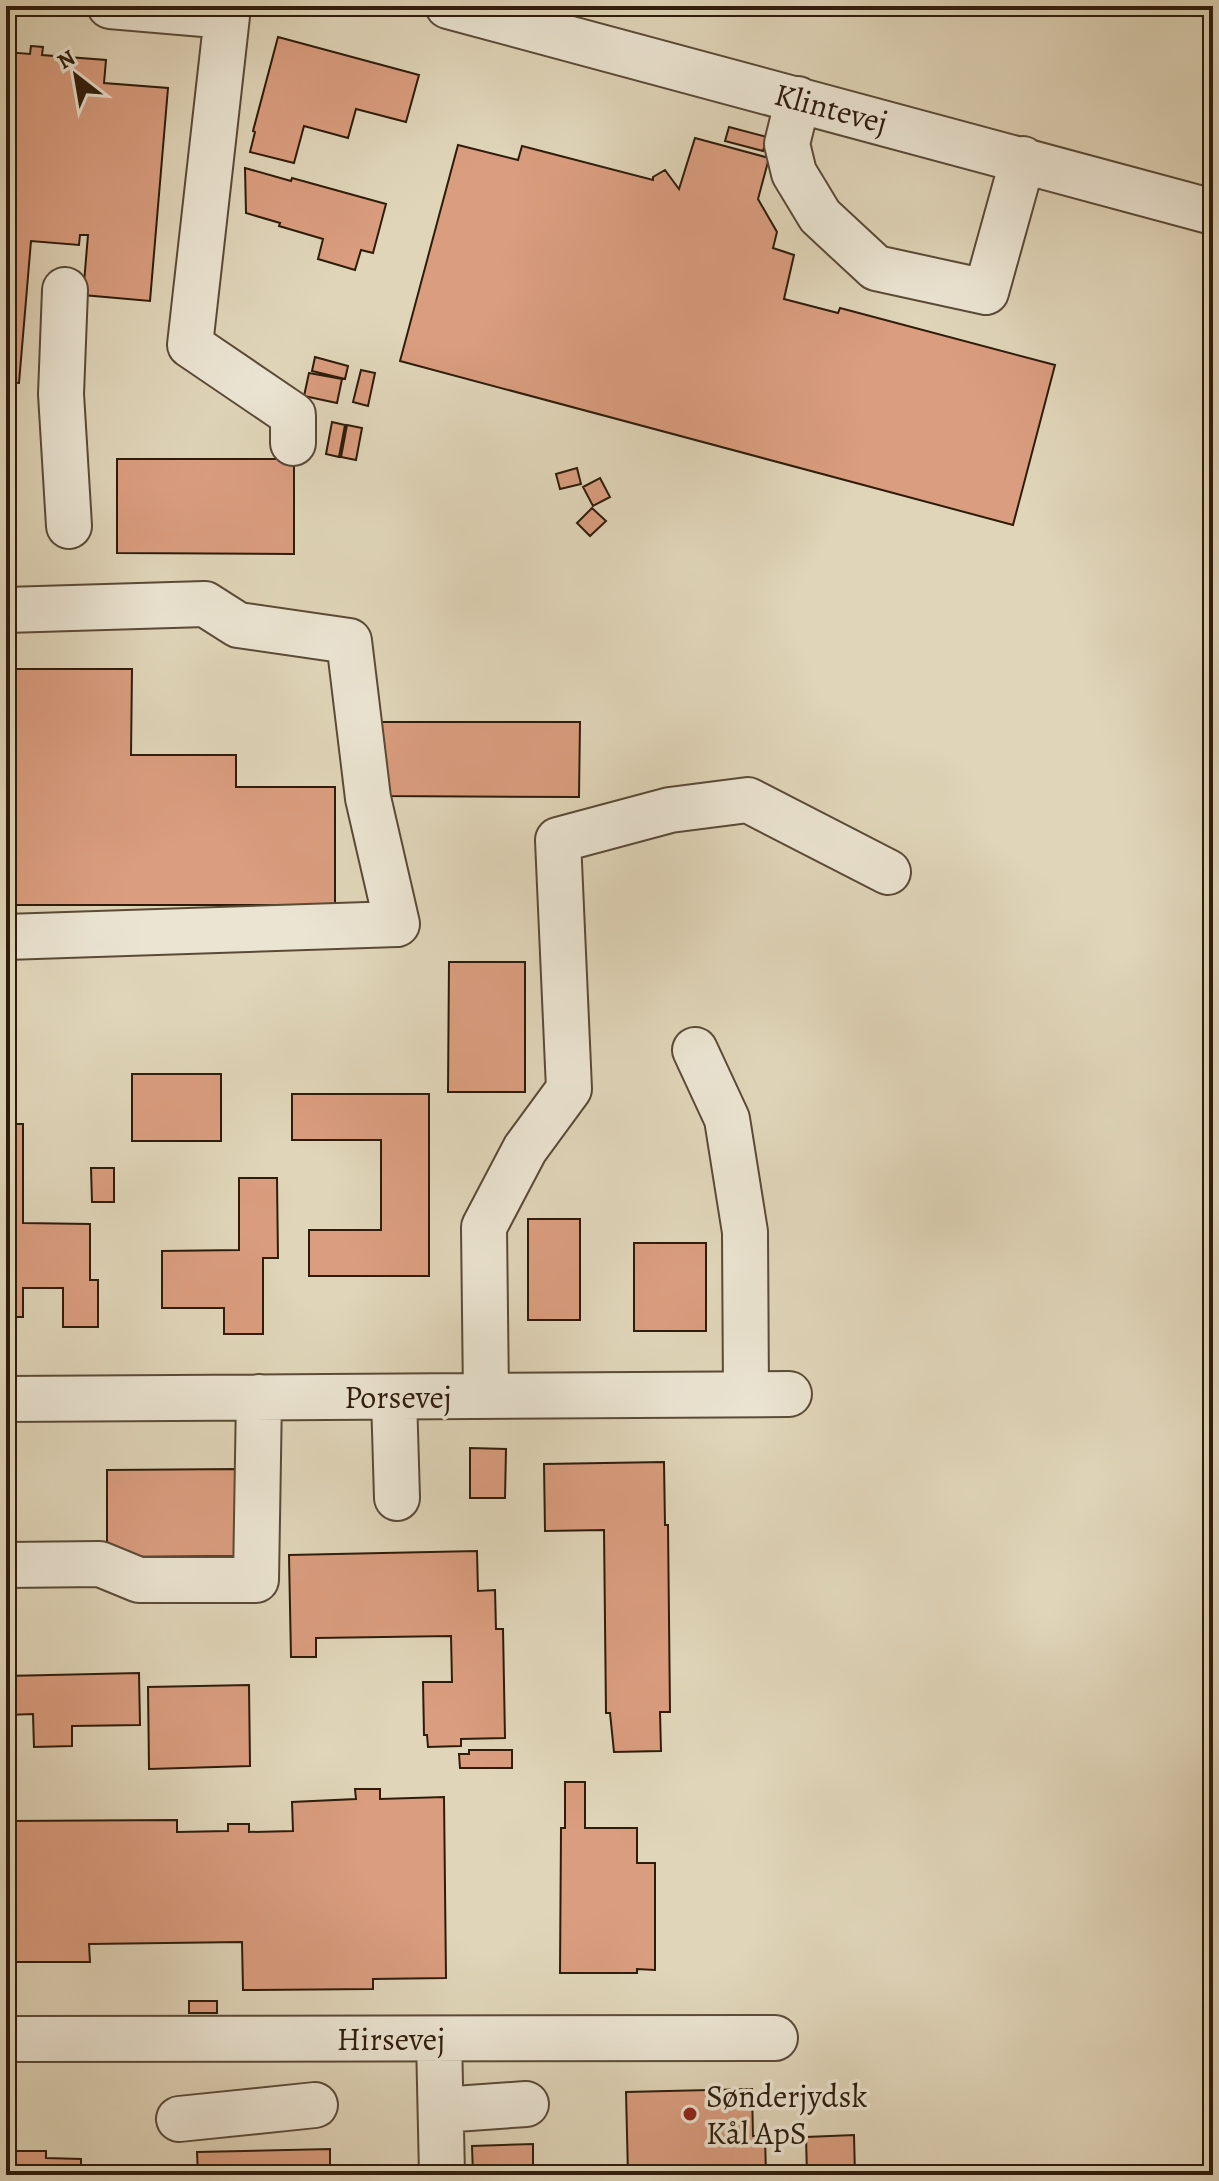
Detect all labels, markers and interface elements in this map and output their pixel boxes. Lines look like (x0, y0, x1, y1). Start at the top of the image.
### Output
north arrow (36, 36, 116, 116)
text: N (52, 43, 81, 77)
street label: Klintevej (770, 72, 892, 144)
street label: Porsevej (344, 1375, 452, 1419)
street label: Hirsevej (337, 2017, 445, 2061)
place label: Sønderjydsk Kål ApS (706, 2074, 867, 2155)
marker: Sønderjydsk Kål ApS (681, 2105, 699, 2123)

